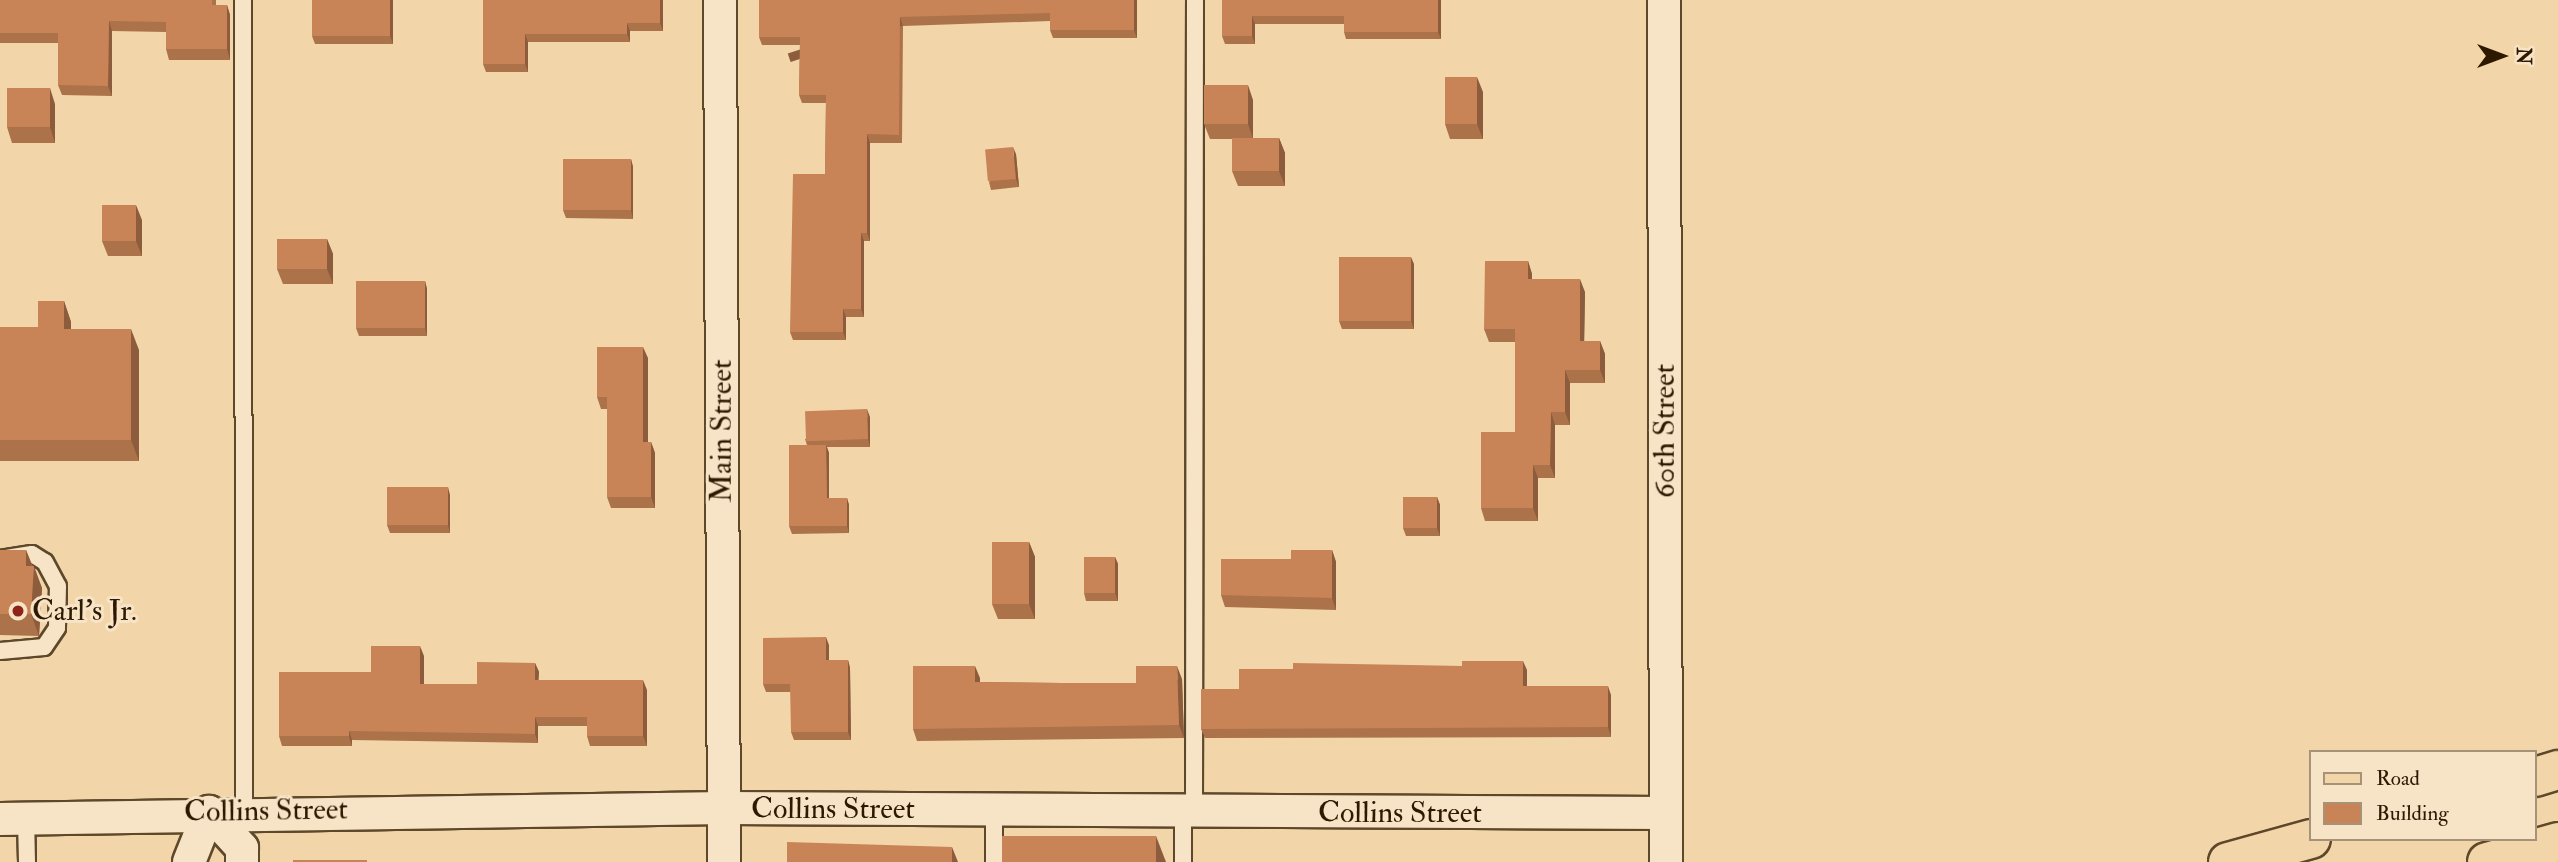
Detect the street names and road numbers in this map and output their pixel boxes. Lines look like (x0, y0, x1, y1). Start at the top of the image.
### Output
street label: Main Street (704, 359, 740, 503)
street label: 60th Street (1647, 364, 1683, 498)
street label: Collins Street (751, 791, 915, 827)
street label: Collins Street (184, 792, 348, 830)
street label: Collins Street (1318, 795, 1482, 831)

